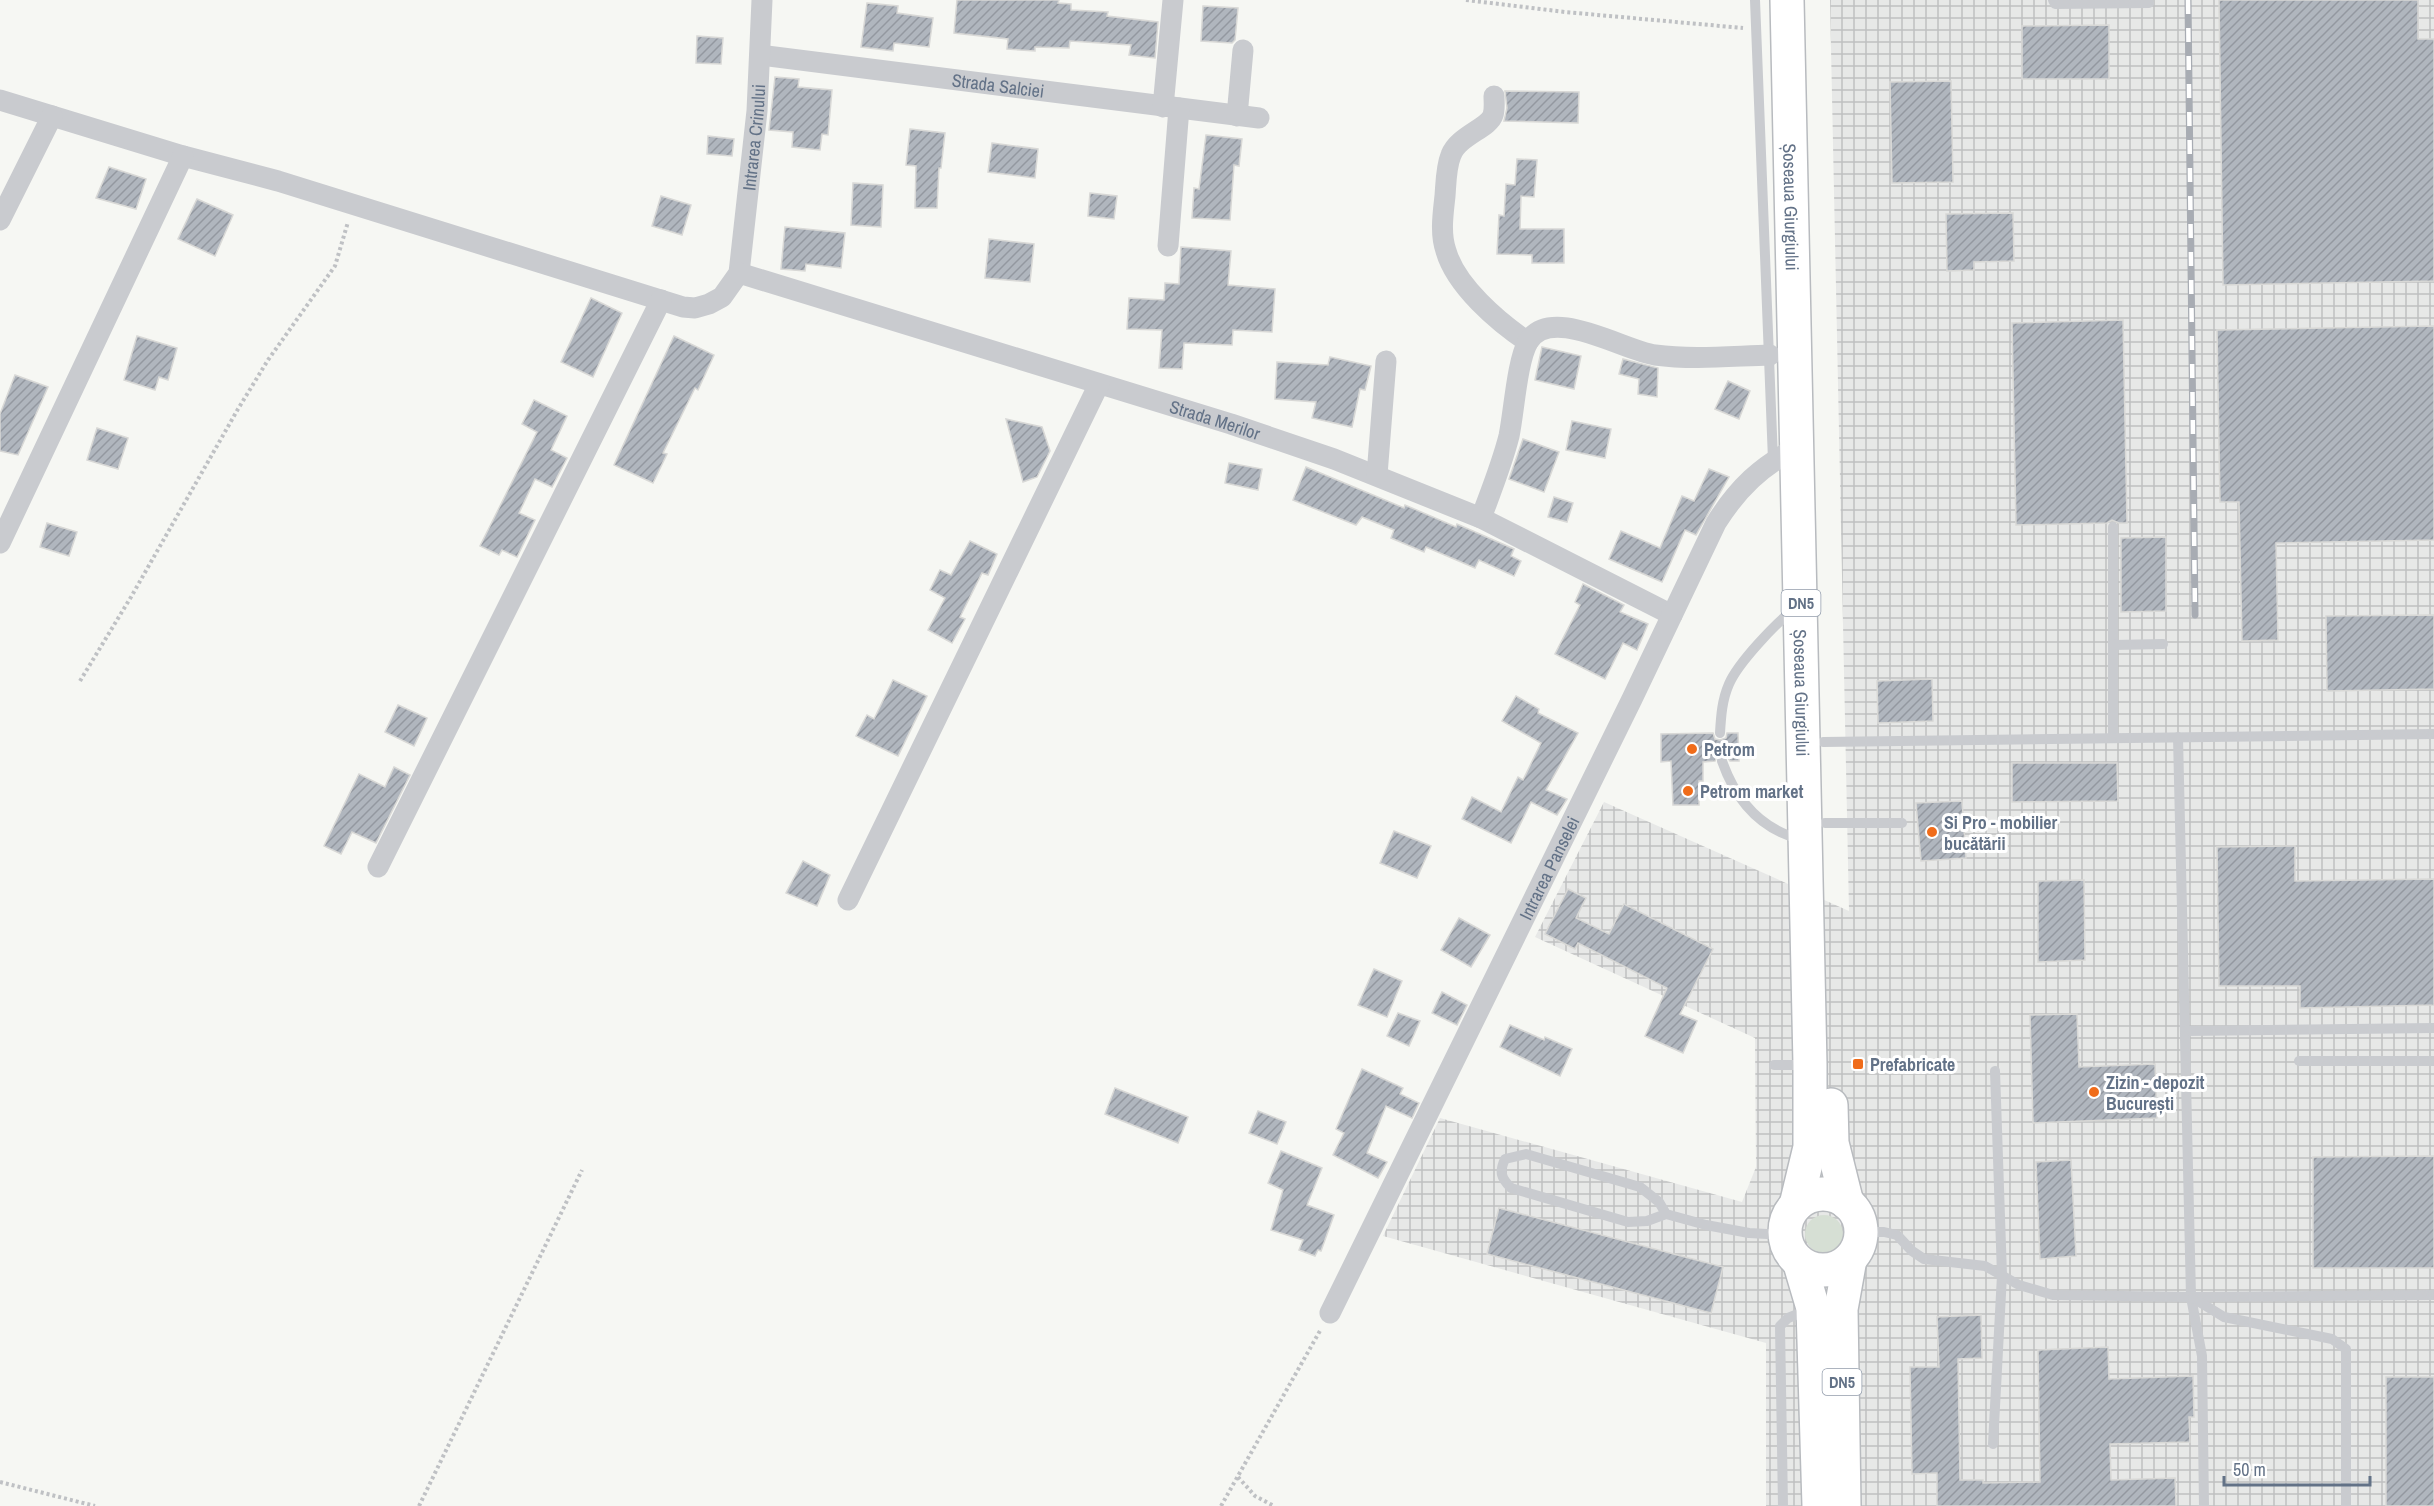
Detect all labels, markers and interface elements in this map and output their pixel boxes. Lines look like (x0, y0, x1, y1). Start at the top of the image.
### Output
street label: Strada Salciei (950, 67, 1046, 103)
street label: Intrarea Crinului (736, 84, 771, 192)
street label: Șoseaua Giurgiului (1778, 143, 1805, 271)
street label: Strada Merilor (1167, 393, 1264, 446)
road number: DN5 (1782, 590, 1820, 616)
street label: Șoseaua Giurgiului (1788, 629, 1816, 757)
place label: Petrom (1704, 737, 1755, 762)
marker: Petrom (1685, 742, 1699, 756)
place label: Petrom market (1700, 779, 1803, 804)
marker: Petrom market (1681, 784, 1695, 798)
place label: Si Pro - mobilier bucătării (1944, 810, 2057, 856)
street label: Intrarea Panselei (1513, 812, 1585, 924)
marker: Si Pro - mobilier bucătării (1925, 825, 1939, 839)
place label: Prefabricate (1870, 1052, 1955, 1077)
marker: Prefabricate (1851, 1057, 1865, 1071)
place label: Zizin - depozit București (2106, 1070, 2204, 1116)
marker: Zizin - depozit București (2087, 1085, 2101, 1099)
road number: DN5 (1822, 1369, 1862, 1395)
scale bar (2224, 1449, 2370, 1487)
text: 50 m (2233, 1457, 2266, 1482)

